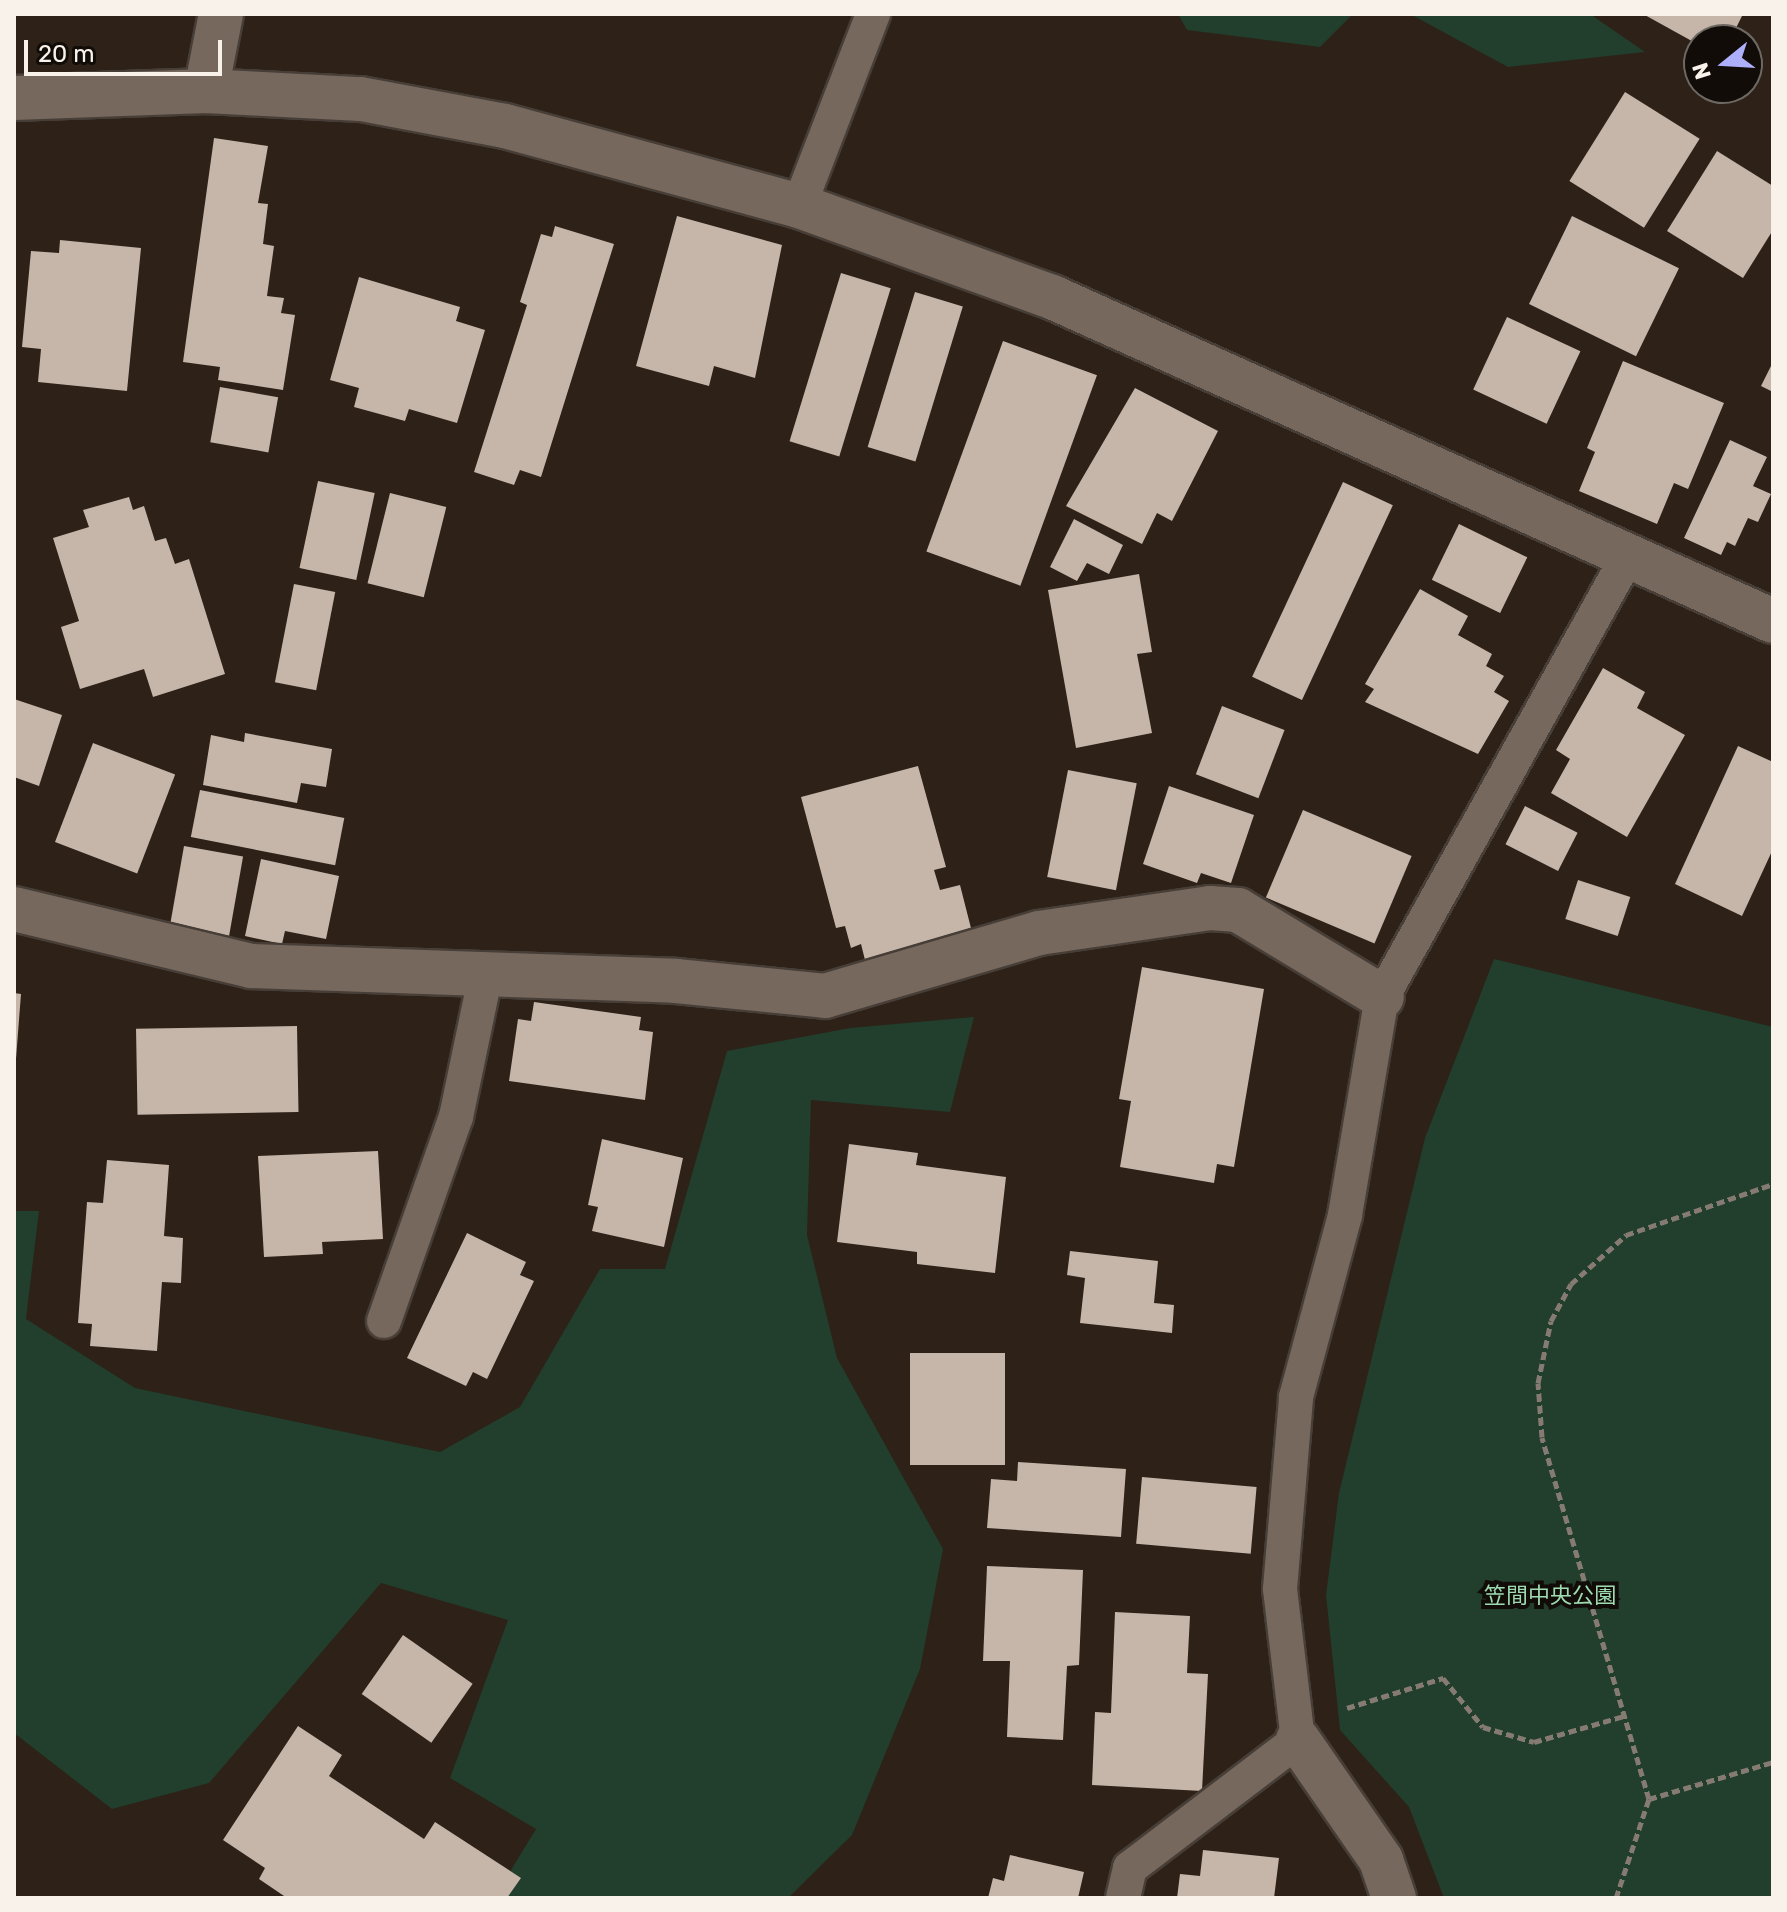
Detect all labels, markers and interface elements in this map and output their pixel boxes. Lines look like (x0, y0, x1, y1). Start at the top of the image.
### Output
scale bar (28, 24, 226, 74)
north arrow (1683, 24, 1763, 104)
text: 20 m (38, 40, 95, 68)
text: N (1686, 59, 1717, 83)
park label: 笠間中央公園 (1484, 1583, 1616, 1609)

